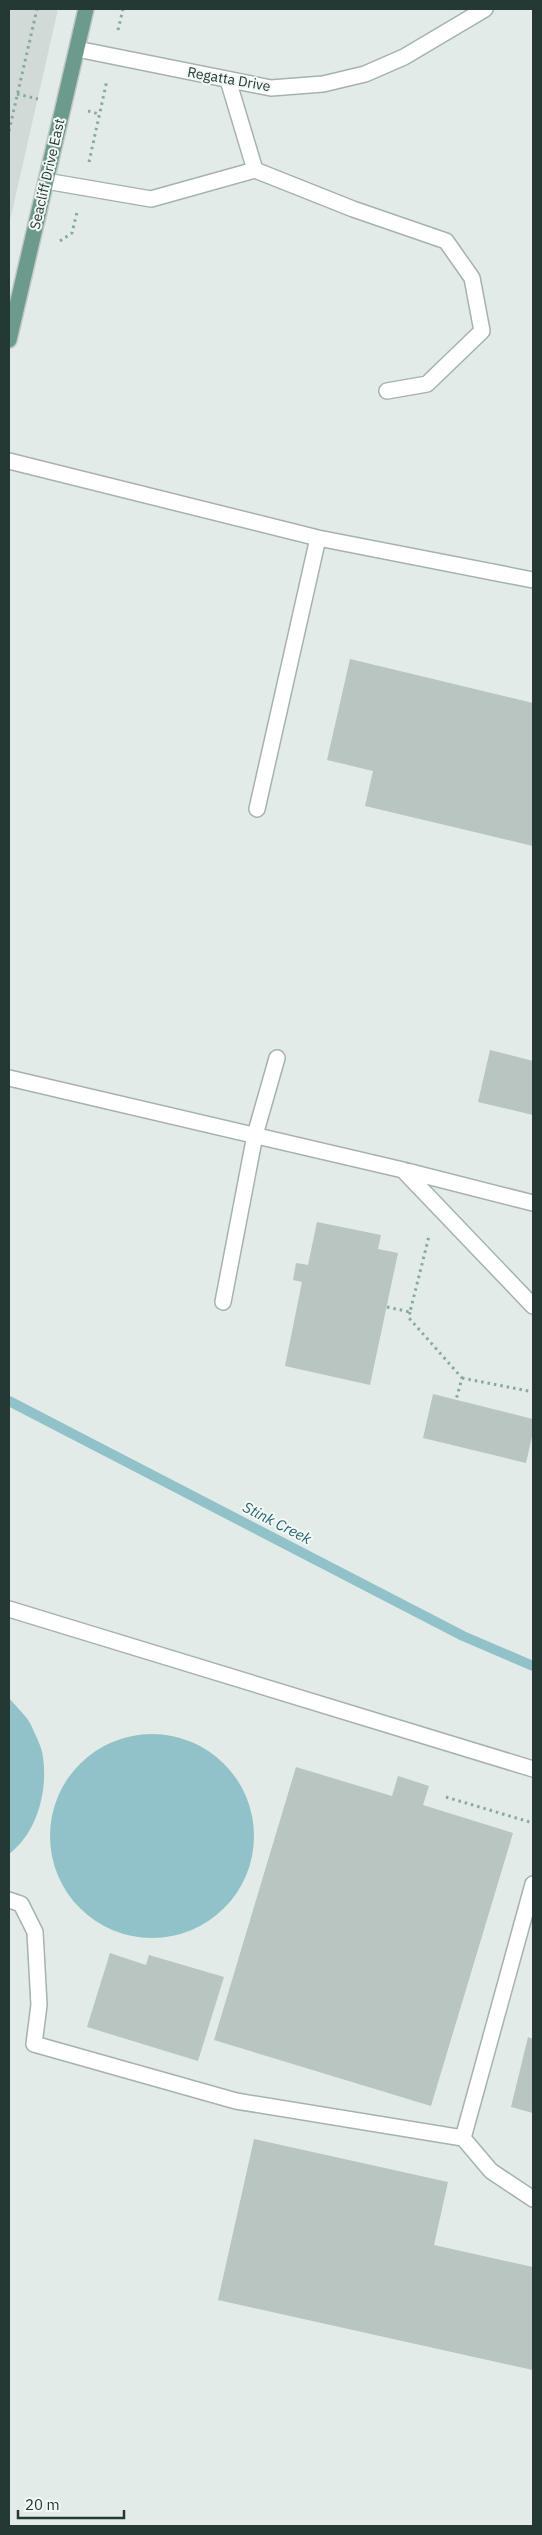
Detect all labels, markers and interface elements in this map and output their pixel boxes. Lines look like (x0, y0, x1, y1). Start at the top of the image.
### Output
street label: Regatta Drive (186, 63, 272, 95)
street label: Seacliff Drive East (26, 117, 69, 231)
water label: Stink Creek (240, 1497, 315, 1548)
scale bar (18, 2488, 124, 2520)
text: 20 m (25, 2495, 60, 2514)

